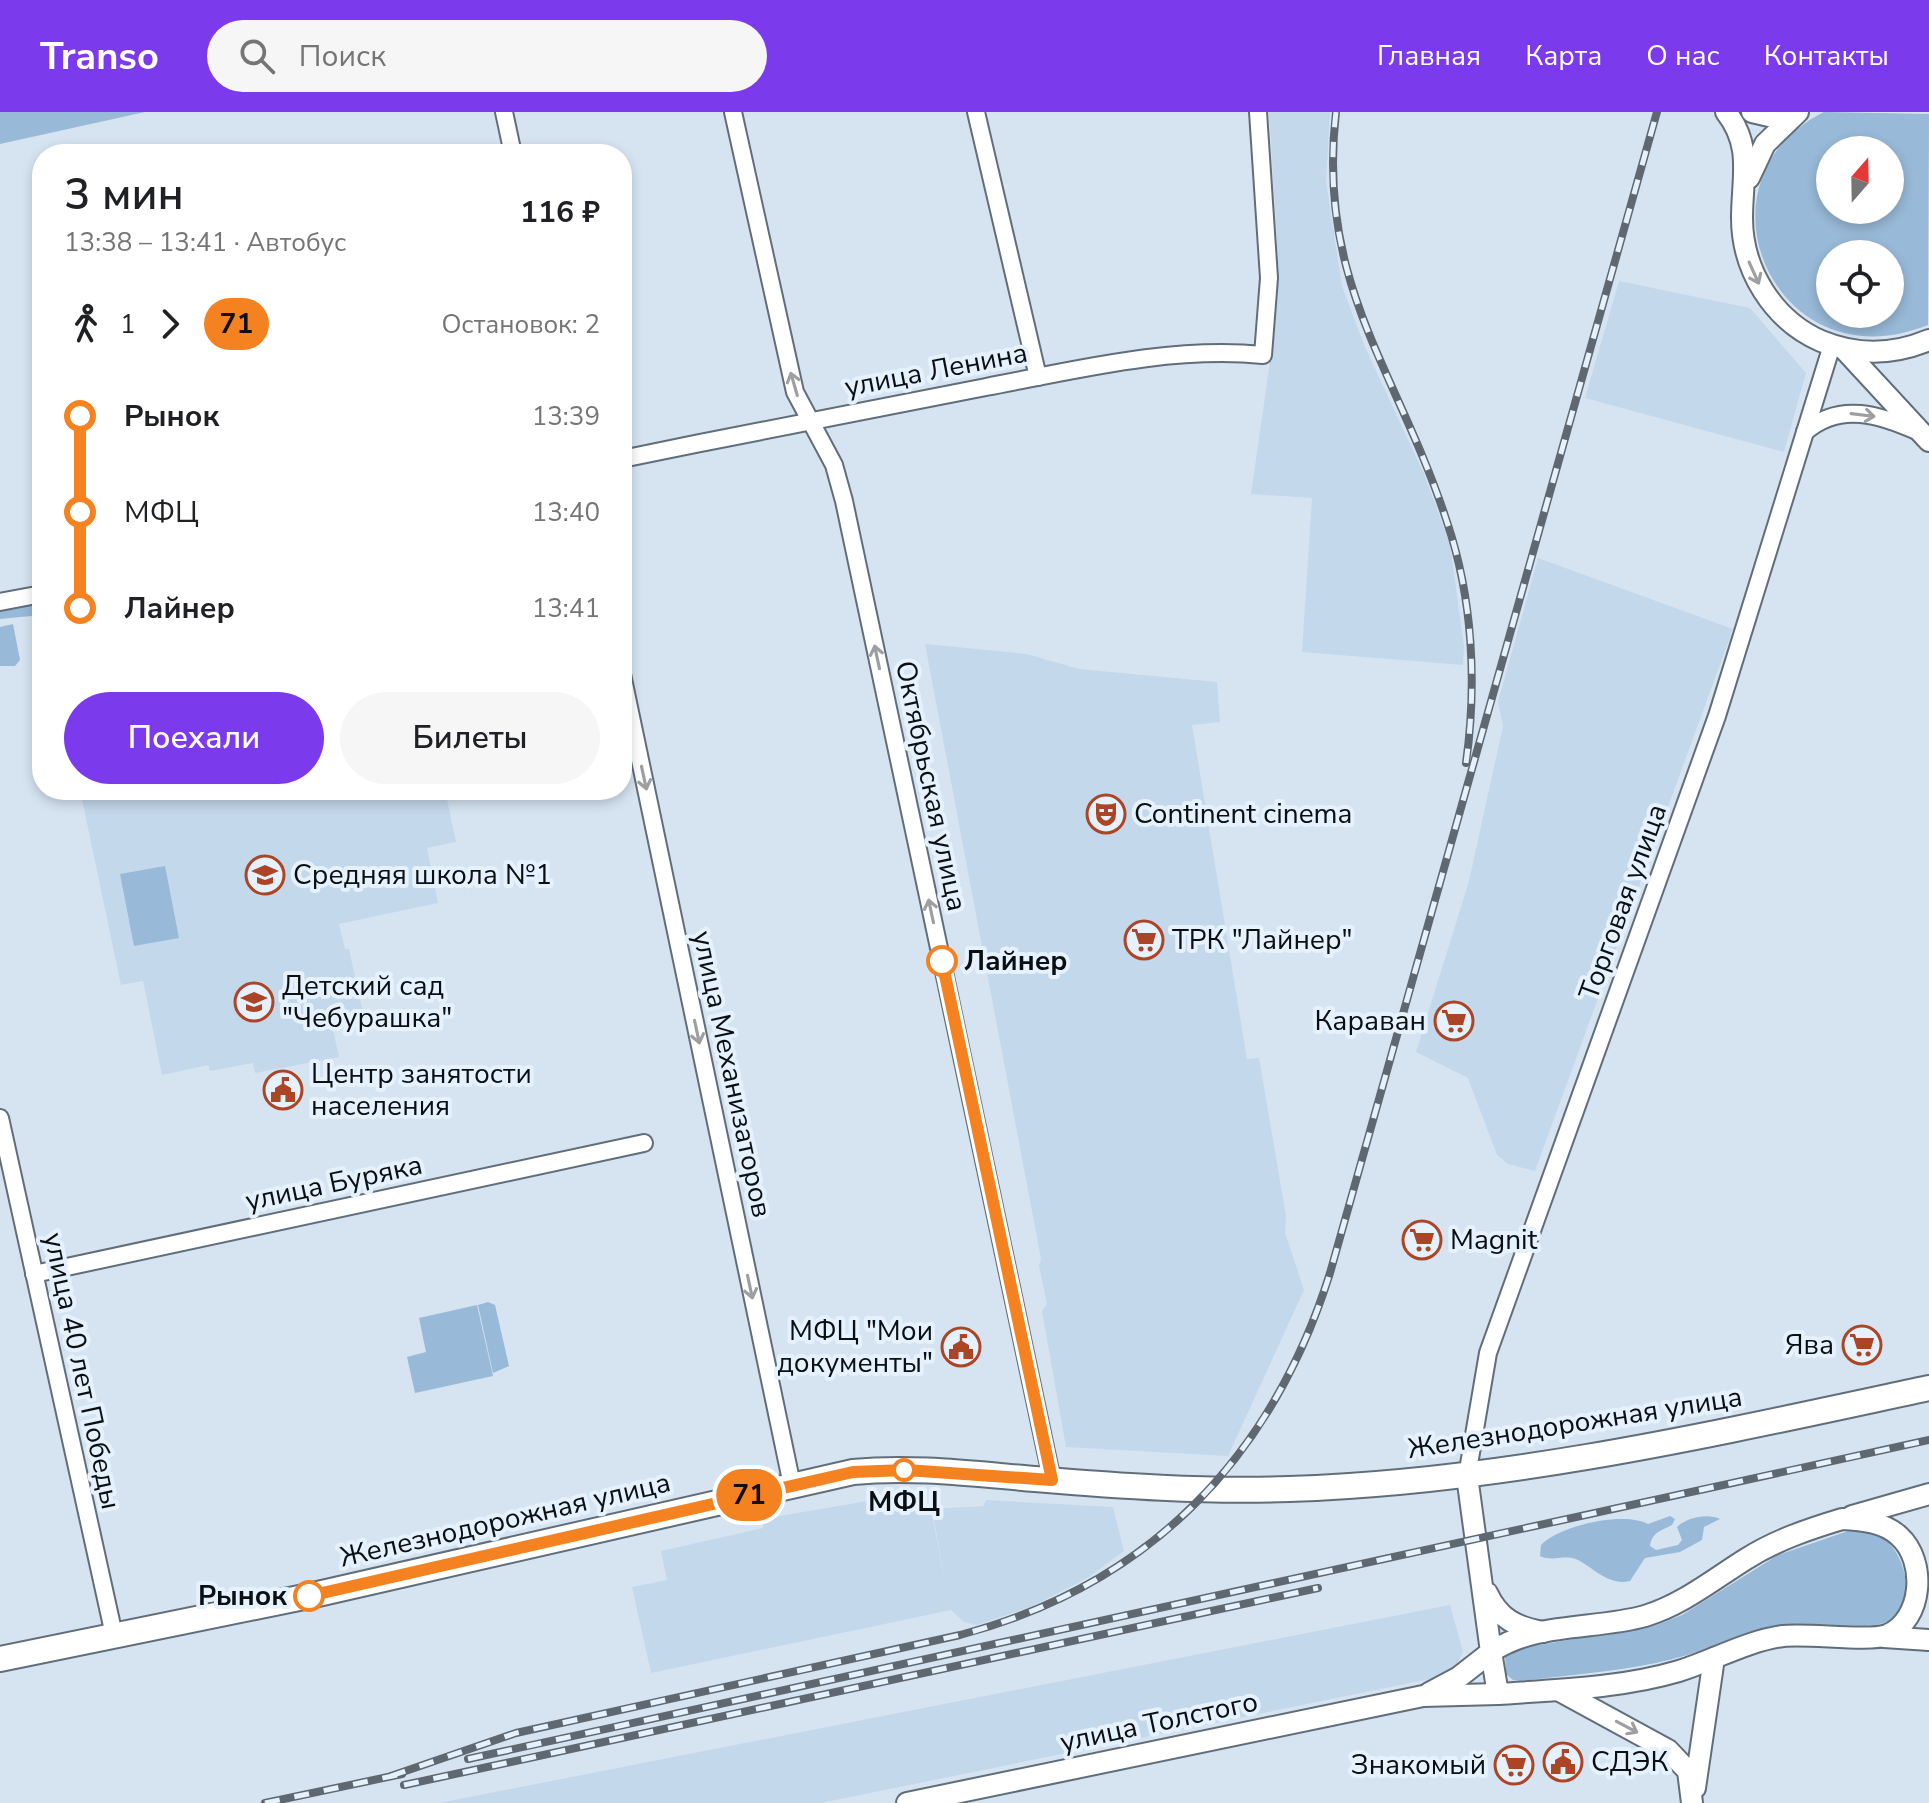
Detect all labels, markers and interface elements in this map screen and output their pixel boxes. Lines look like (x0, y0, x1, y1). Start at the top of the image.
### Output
search box (207, 20, 767, 92)
text: Transo (40, 31, 159, 82)
icon: search (235, 34, 279, 78)
text: Поиск (299, 36, 386, 77)
text: Главная (1377, 37, 1481, 75)
text: Карта (1525, 37, 1602, 75)
text: О нас (1646, 37, 1720, 75)
text: Контакты (1764, 37, 1889, 75)
north arrow (1816, 136, 1904, 224)
map controls (1816, 136, 1904, 328)
text: 3 мин (64, 165, 184, 225)
text: 116 ₽ (520, 192, 600, 233)
text: 13:38 – 13:41 · Автобус (64, 225, 346, 260)
button: locate (1816, 240, 1904, 328)
one-way arrow (1748, 260, 1763, 285)
icon: walk (64, 302, 108, 346)
icon: forward (148, 302, 192, 346)
text: 71 (220, 305, 253, 343)
text: 1 (120, 307, 136, 342)
text: Остановок: 2 (441, 307, 600, 342)
street label: улица Ленина (841, 334, 1031, 406)
one-way arrow (785, 372, 800, 397)
text: Рынок (124, 396, 219, 437)
text: 13:39 (532, 399, 600, 434)
one-way arrow (1849, 407, 1876, 422)
text: МФЦ (124, 492, 199, 533)
text: 13:40 (532, 495, 600, 530)
text: Лайнер (124, 588, 235, 629)
text: 13:41 (532, 591, 600, 626)
one-way arrow (869, 645, 884, 670)
street label: Октябрьская улица (886, 657, 976, 915)
button: Поехали (64, 692, 324, 784)
button: Билеты (340, 692, 600, 784)
one-way arrow (637, 764, 652, 790)
theatre icon: Continent cinema (1085, 793, 1127, 835)
place label: Continent cinema (1134, 795, 1352, 833)
street label: Торговая улица (1570, 799, 1676, 1005)
school or university icon: Средняя школа №1 (244, 854, 286, 896)
place label: Средняя школа №1 (293, 856, 552, 894)
one-way arrow (923, 899, 938, 925)
supermarket icon: ТРК "Лайнер" (1123, 919, 1165, 961)
place label: ТРК "Лайнер" (1172, 921, 1353, 959)
street label: улица Механизаторов (683, 927, 781, 1221)
place label: Лайнер (964, 942, 1067, 980)
marker: Лайнер (927, 946, 957, 976)
place label: Детский сад "Чебурашка" (282, 967, 452, 1037)
school or university icon: Детский сад "Чебурашка" (233, 981, 275, 1023)
supermarket icon: Караван (1433, 1000, 1475, 1042)
place label: Караван (1314, 1002, 1426, 1040)
one-way arrow (690, 1019, 705, 1044)
place label: Центр занятости населения (311, 1055, 532, 1125)
public building icon: Центр занятости населения (262, 1069, 304, 1111)
street label: улица Буряка (242, 1146, 426, 1220)
supermarket icon: Magnit (1401, 1219, 1443, 1261)
place label: Magnit (1450, 1221, 1538, 1259)
street label: улица 40 лет Победы (34, 1229, 130, 1513)
one-way arrow (743, 1273, 758, 1299)
place label: МФЦ "Мои документы" (777, 1312, 933, 1382)
supermarket icon: Ява (1841, 1324, 1883, 1366)
public building icon: МФЦ "Мои документы" (940, 1326, 982, 1368)
place label: Ява (1785, 1326, 1834, 1364)
street label: Железнодорожная улица (1405, 1378, 1745, 1468)
marker: МФЦ (893, 1459, 915, 1481)
street label: Железнодорожная улица (336, 1463, 674, 1577)
line badge: 71 (713, 1469, 785, 1521)
text: 71 (732, 1476, 766, 1514)
place label: МФЦ (868, 1483, 940, 1521)
place label: Рынок (198, 1577, 287, 1615)
marker: Рынок (294, 1581, 324, 1611)
street label: улица Толстого (1057, 1683, 1261, 1761)
one-way arrow (1614, 1720, 1638, 1736)
public building icon: СДЭК (1542, 1741, 1584, 1783)
place label: СДЭК (1591, 1743, 1668, 1781)
supermarket icon: Знакомый (1493, 1744, 1535, 1786)
place label: Знакомый (1351, 1746, 1486, 1784)

